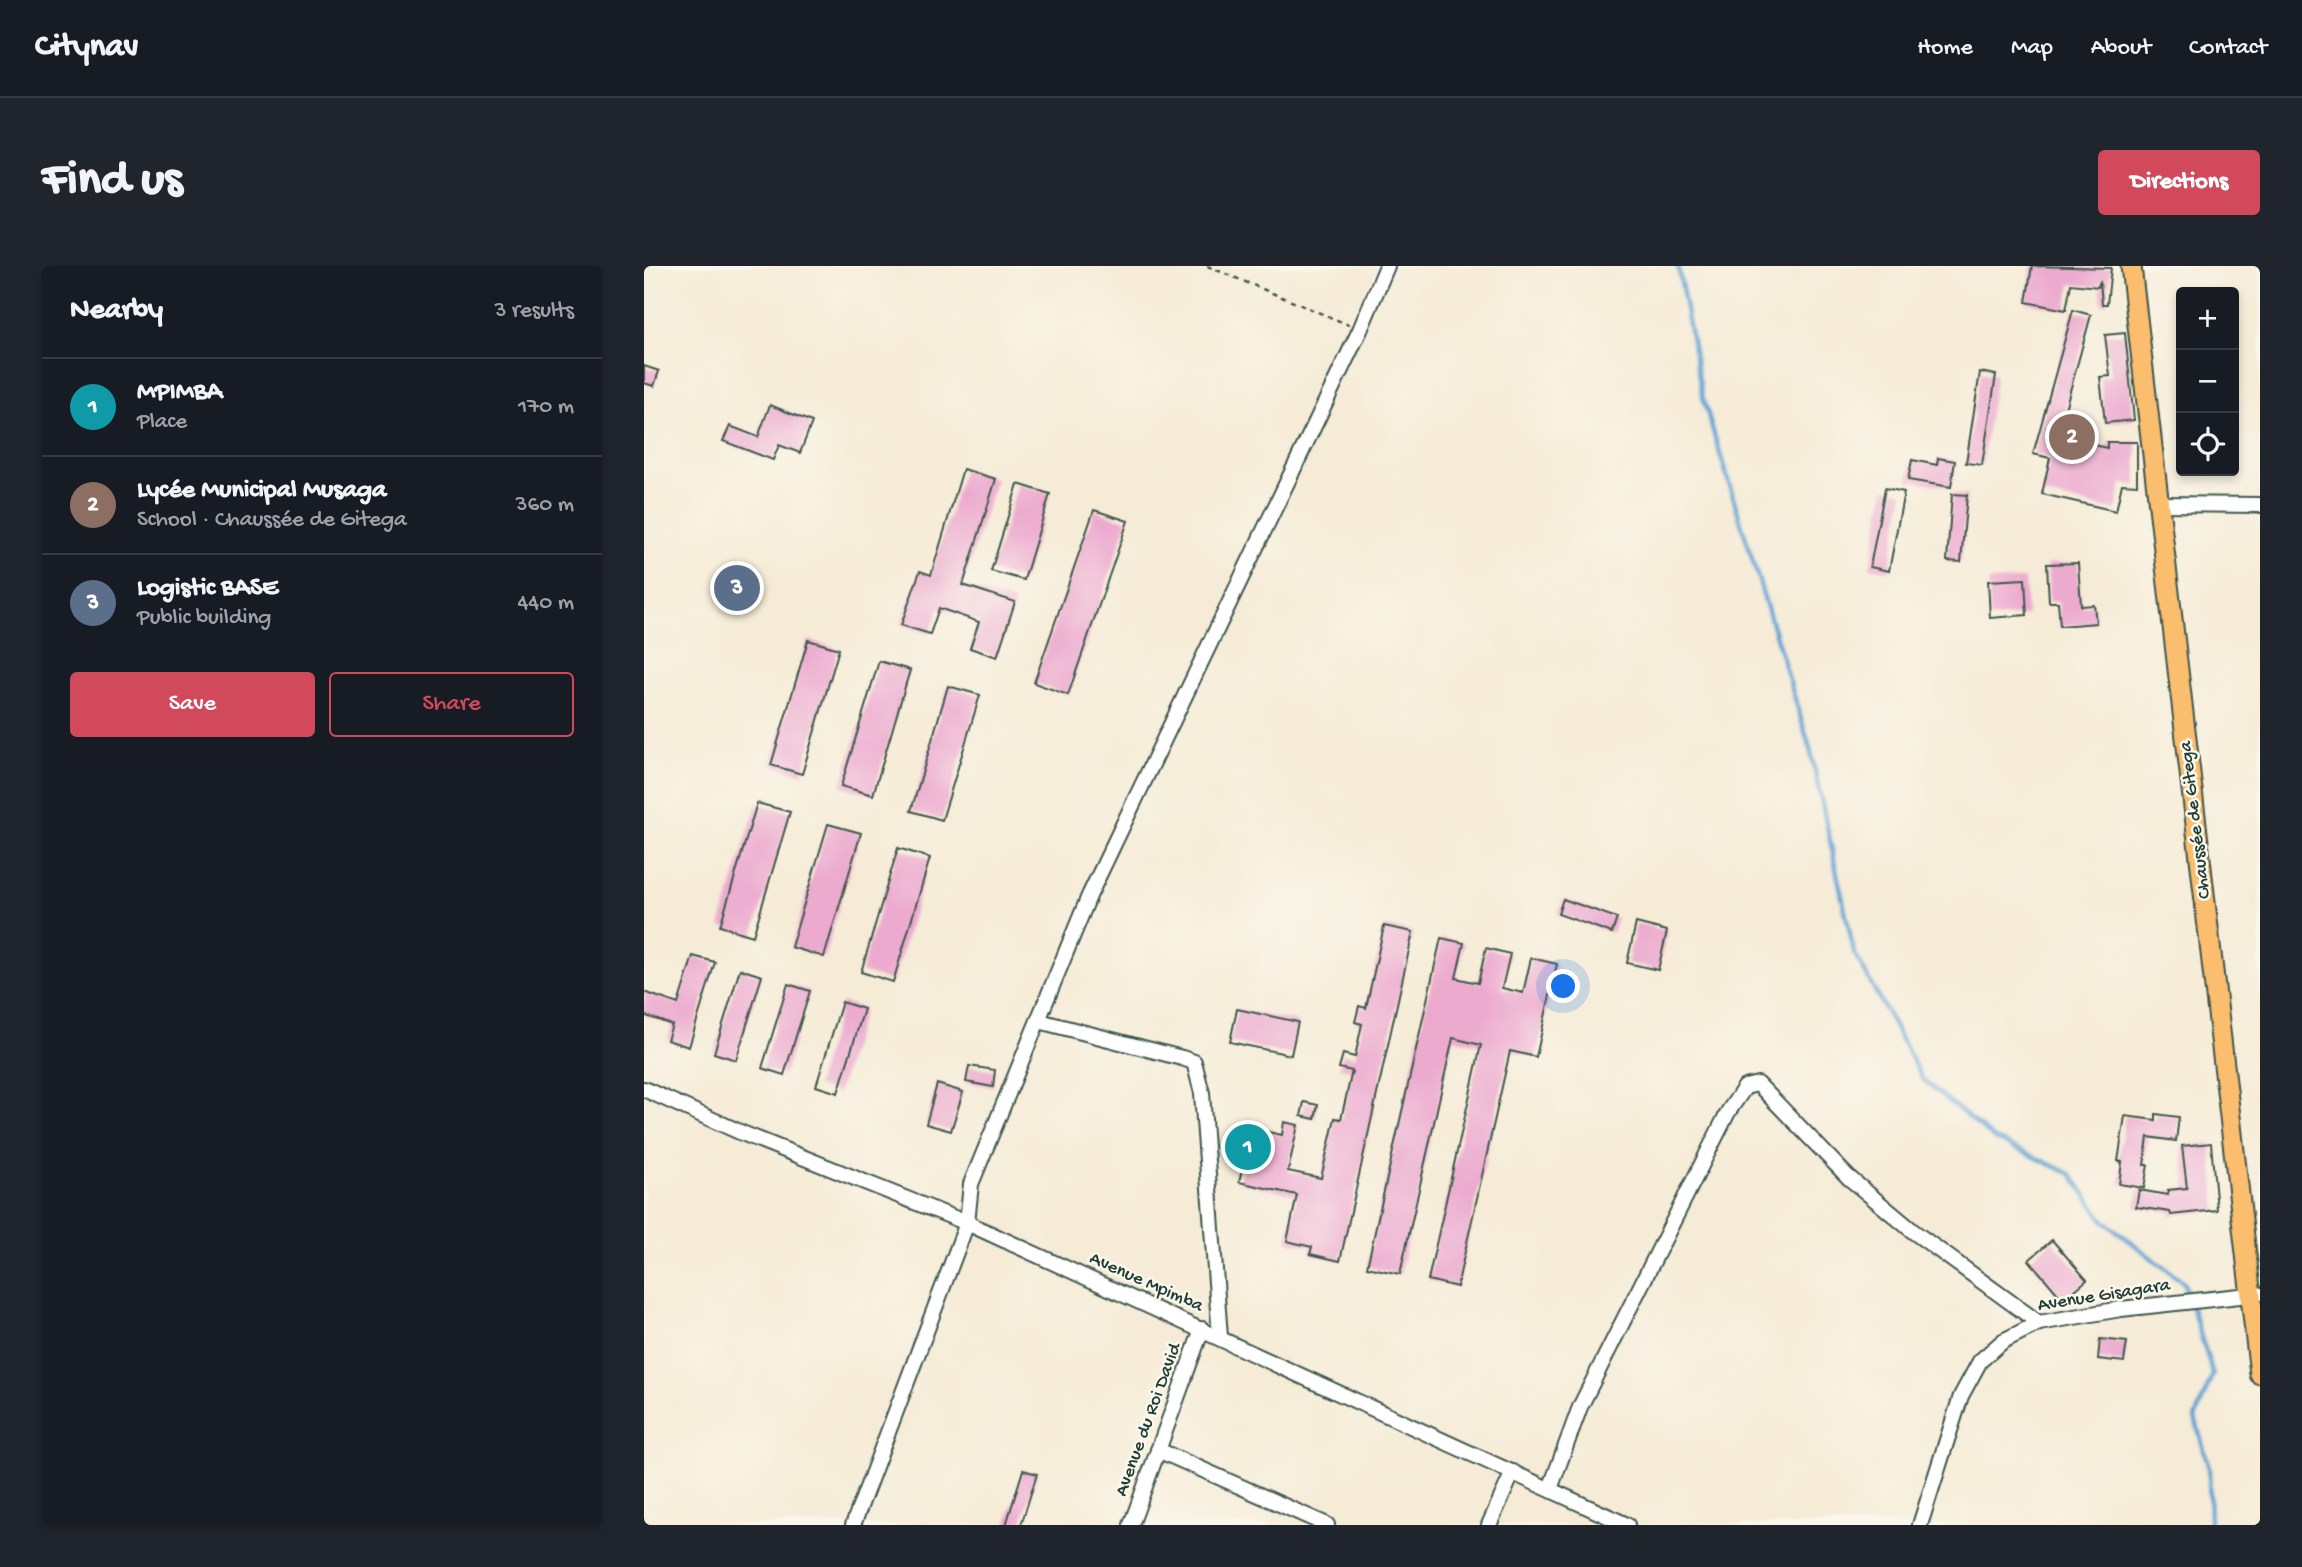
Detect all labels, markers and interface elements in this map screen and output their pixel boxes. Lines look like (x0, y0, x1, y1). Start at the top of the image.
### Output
text: Citynav (35, 29, 138, 67)
text: Home (1917, 34, 1973, 63)
text: Map (2011, 34, 2053, 63)
text: About (2091, 34, 2151, 63)
text: Contact (2189, 34, 2267, 63)
button: Directions (2098, 150, 2260, 215)
text: Find us (42, 153, 182, 211)
map controls (2176, 287, 2239, 476)
button: + (2176, 287, 2239, 350)
text: Nearby (70, 294, 163, 329)
text: 3 results (494, 298, 574, 325)
button: − (2176, 350, 2239, 413)
text: MPIMBA (137, 378, 222, 409)
text: 1 (88, 394, 98, 421)
text: 170 m (518, 394, 574, 421)
text: Place (137, 409, 187, 436)
pin: 2 (2049, 411, 2095, 463)
button: locate (2176, 413, 2239, 476)
text: Lycée Municipal Musaga (137, 476, 386, 507)
text: 2 (87, 492, 99, 519)
text: 360 m (516, 492, 574, 519)
text: School · Chaussée de Gitega (137, 507, 407, 534)
pin: 3 (714, 562, 760, 614)
text: Logistic BASE (137, 574, 278, 605)
text: 3 (87, 590, 99, 617)
text: 440 m (517, 590, 574, 617)
text: Public building (137, 605, 271, 632)
button: Save (70, 672, 315, 737)
button: Share (329, 672, 574, 737)
street label: Chaussée de Gitega (2175, 738, 2217, 900)
your location (1546, 969, 1580, 1003)
pin: 1 (1225, 1121, 1271, 1173)
street label: Avenue Mpimba (1085, 1248, 1208, 1319)
street label: Avenue Gisagara (2036, 1274, 2173, 1318)
street label: Avenue du Roi David (1111, 1339, 1188, 1500)

